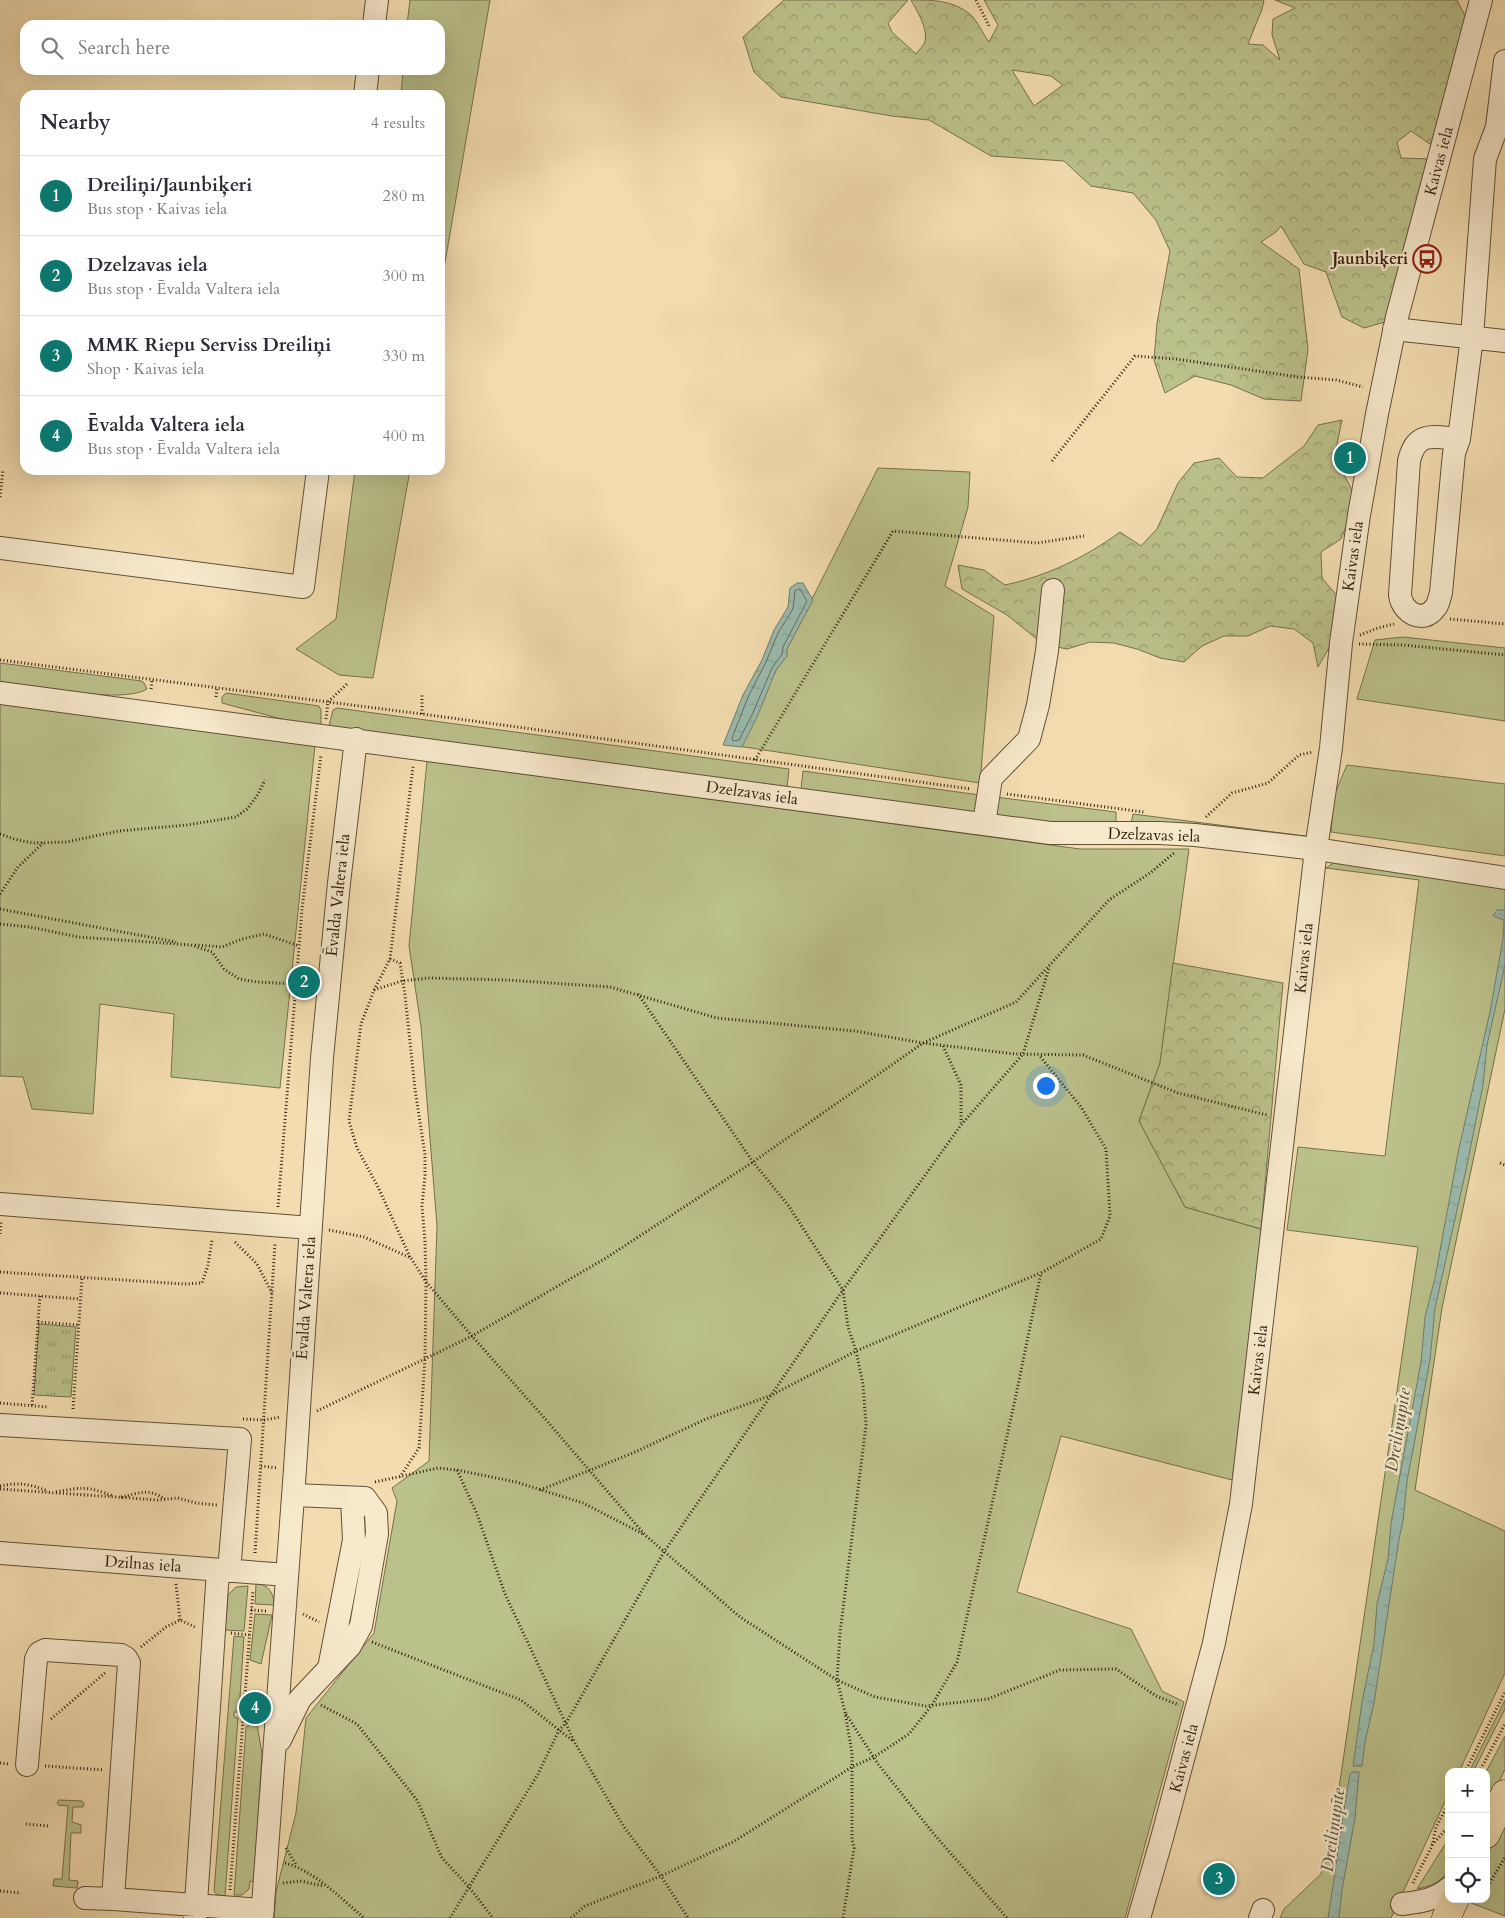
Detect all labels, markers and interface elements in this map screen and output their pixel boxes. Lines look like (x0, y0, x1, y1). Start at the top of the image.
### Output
search box (20, 20, 445, 75)
icon: search (38, 34, 66, 62)
text: Search here (78, 35, 170, 61)
text: Nearby (40, 108, 111, 137)
text: 4 results (371, 112, 425, 134)
street label: Kaivas iela (1419, 124, 1459, 198)
text: Dreiliņi/Jaunbiķeri (87, 172, 252, 198)
text: 1 (52, 185, 60, 207)
text: 280 m (383, 185, 425, 207)
text: Bus stop · Kaivas iela (87, 198, 227, 220)
bus stop icon: Jaunbiķeri (1412, 244, 1442, 274)
place label: Jaunbiķeri (1330, 248, 1408, 270)
text: Dzelzavas iela (87, 252, 208, 278)
text: 2 (52, 265, 60, 287)
text: 300 m (383, 265, 425, 287)
text: Bus stop · Ēvalda Valtera iela (87, 278, 280, 300)
text: MMK Riepu Serviss Dreiliņi (87, 332, 331, 358)
text: 3 (52, 345, 60, 367)
text: 330 m (383, 345, 425, 367)
text: Shop · Kaivas iela (87, 358, 204, 380)
text: Ēvalda Valtera iela (87, 412, 245, 438)
text: 4 (52, 425, 60, 447)
text: 400 m (383, 425, 425, 447)
text: Bus stop · Ēvalda Valtera iela (87, 438, 280, 460)
pin: 1 (1334, 439, 1366, 477)
street label: Kaivas iela (1337, 519, 1369, 593)
street label: Dzelzavas iela (704, 776, 800, 810)
street label: Dzelzavas iela (1107, 822, 1201, 848)
street label: Ēvalda Valtera iela (321, 832, 355, 958)
street label: Kaivas iela (1289, 922, 1319, 994)
pin: 2 (288, 963, 320, 1001)
your location (1033, 1073, 1059, 1099)
street label: Ēvalda Valtera iela (291, 1236, 321, 1360)
street label: Kaivas iela (1243, 1323, 1273, 1396)
water label: Dreiliņupīte (1379, 1385, 1417, 1474)
street label: Dzilnas iela (104, 1550, 182, 1578)
pin: 4 (239, 1689, 271, 1727)
street label: Kaivas iela (1164, 1721, 1204, 1795)
map controls (1445, 1768, 1490, 1903)
button: + (1445, 1768, 1490, 1813)
water label: Dreiliņupīte (1315, 1785, 1351, 1874)
button: − (1445, 1813, 1490, 1858)
button: locate (1445, 1858, 1490, 1903)
pin: 3 (1203, 1860, 1235, 1898)

